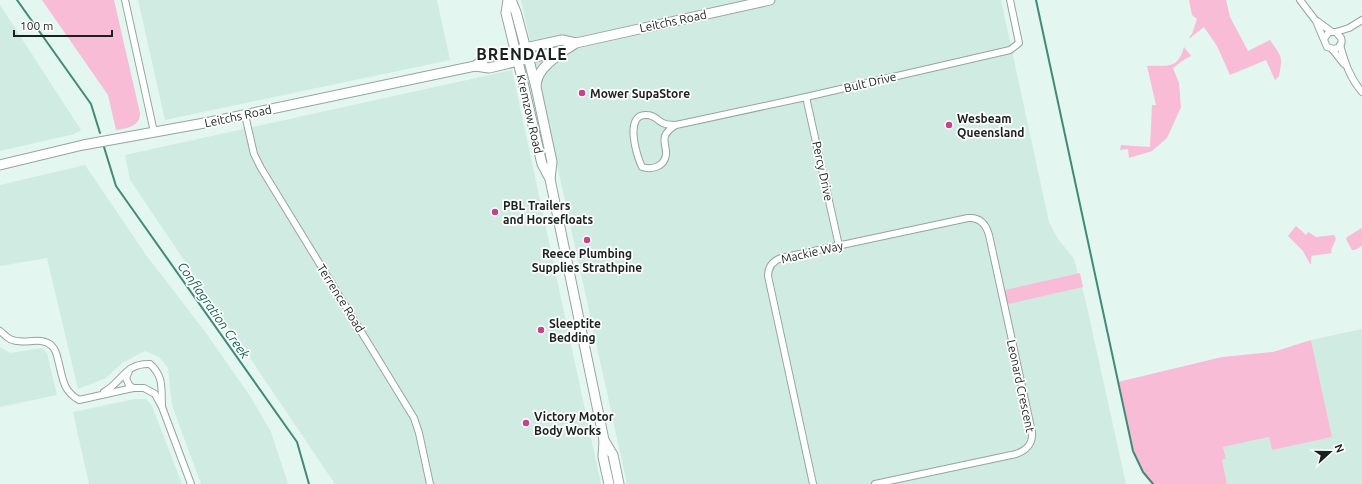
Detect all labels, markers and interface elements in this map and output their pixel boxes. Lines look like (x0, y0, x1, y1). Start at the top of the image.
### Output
street label: Leitchs Road (638, 8, 708, 34)
scale bar (14, 12, 112, 38)
text: 100 m (20, 19, 53, 32)
district label: BRENDALE (476, 45, 568, 63)
street label: Bult Drive (842, 70, 898, 94)
street label: Kremzow Road (515, 73, 545, 155)
place label: Mower SupaStore (590, 87, 690, 100)
marker: Mower SupaStore (577, 88, 587, 98)
street label: Leitchs Road (203, 103, 273, 129)
place label: Wesbeam Queensland (957, 112, 1024, 139)
marker: Wesbeam Queensland (944, 120, 954, 130)
street label: Percy Drive (810, 140, 836, 202)
place label: PBL Trailers and Horsefloats (503, 199, 593, 226)
marker: PBL Trailers and Horsefloats (490, 207, 500, 217)
marker: Reece Plumbing Supplies Strathpine (582, 235, 592, 245)
street label: Mackie Way (780, 238, 845, 265)
place label: Reece Plumbing Supplies Strathpine (532, 247, 642, 274)
water label: Conflagration Creek (175, 259, 253, 362)
street label: Terrence Road (315, 262, 367, 334)
place label: Sleeptite Bedding (549, 317, 601, 344)
marker: Sleeptite Bedding (536, 325, 546, 335)
street label: Leonard Crescent (1005, 338, 1037, 434)
place label: Victory Motor Body Works (534, 410, 614, 437)
marker: Victory Motor Body Works (521, 418, 531, 428)
north arrow (1310, 432, 1350, 472)
text: N (1332, 442, 1346, 454)

